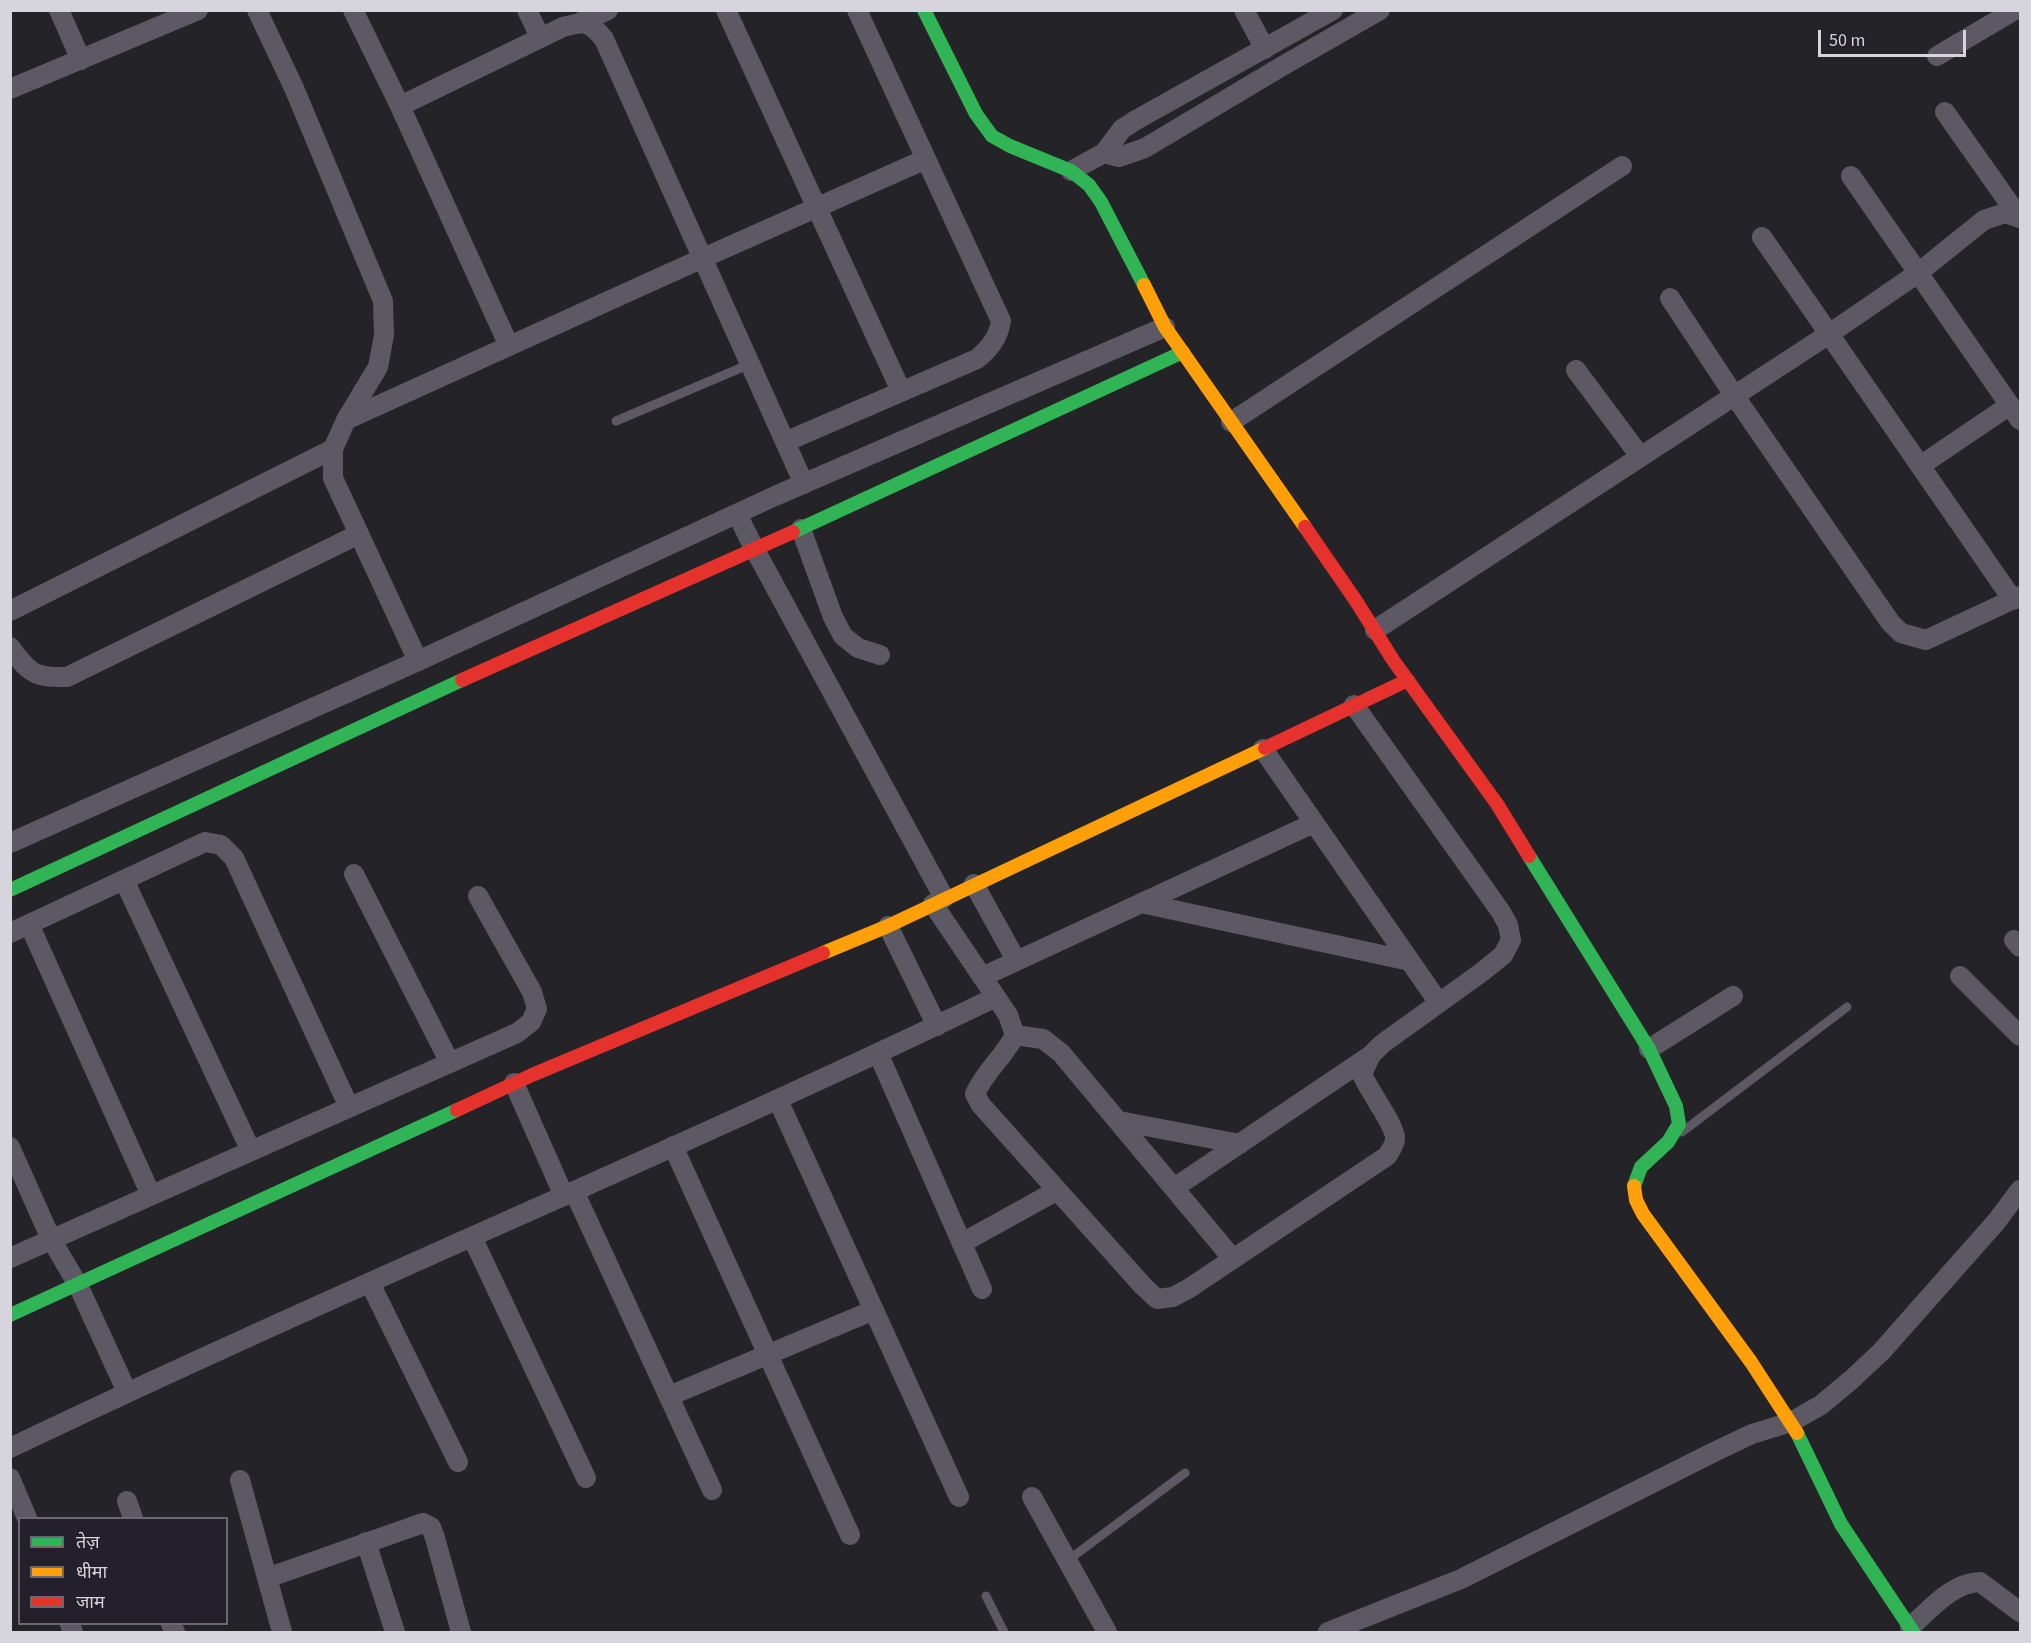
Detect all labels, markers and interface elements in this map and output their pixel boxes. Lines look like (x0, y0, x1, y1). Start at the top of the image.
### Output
scale bar (1821, 18, 1970, 56)
text: 50 m (1829, 28, 1865, 53)
legend (18, 1517, 228, 1625)
text: तेज़ (76, 1530, 100, 1555)
text: धीमा (76, 1560, 107, 1585)
text: जाम (76, 1590, 105, 1615)

